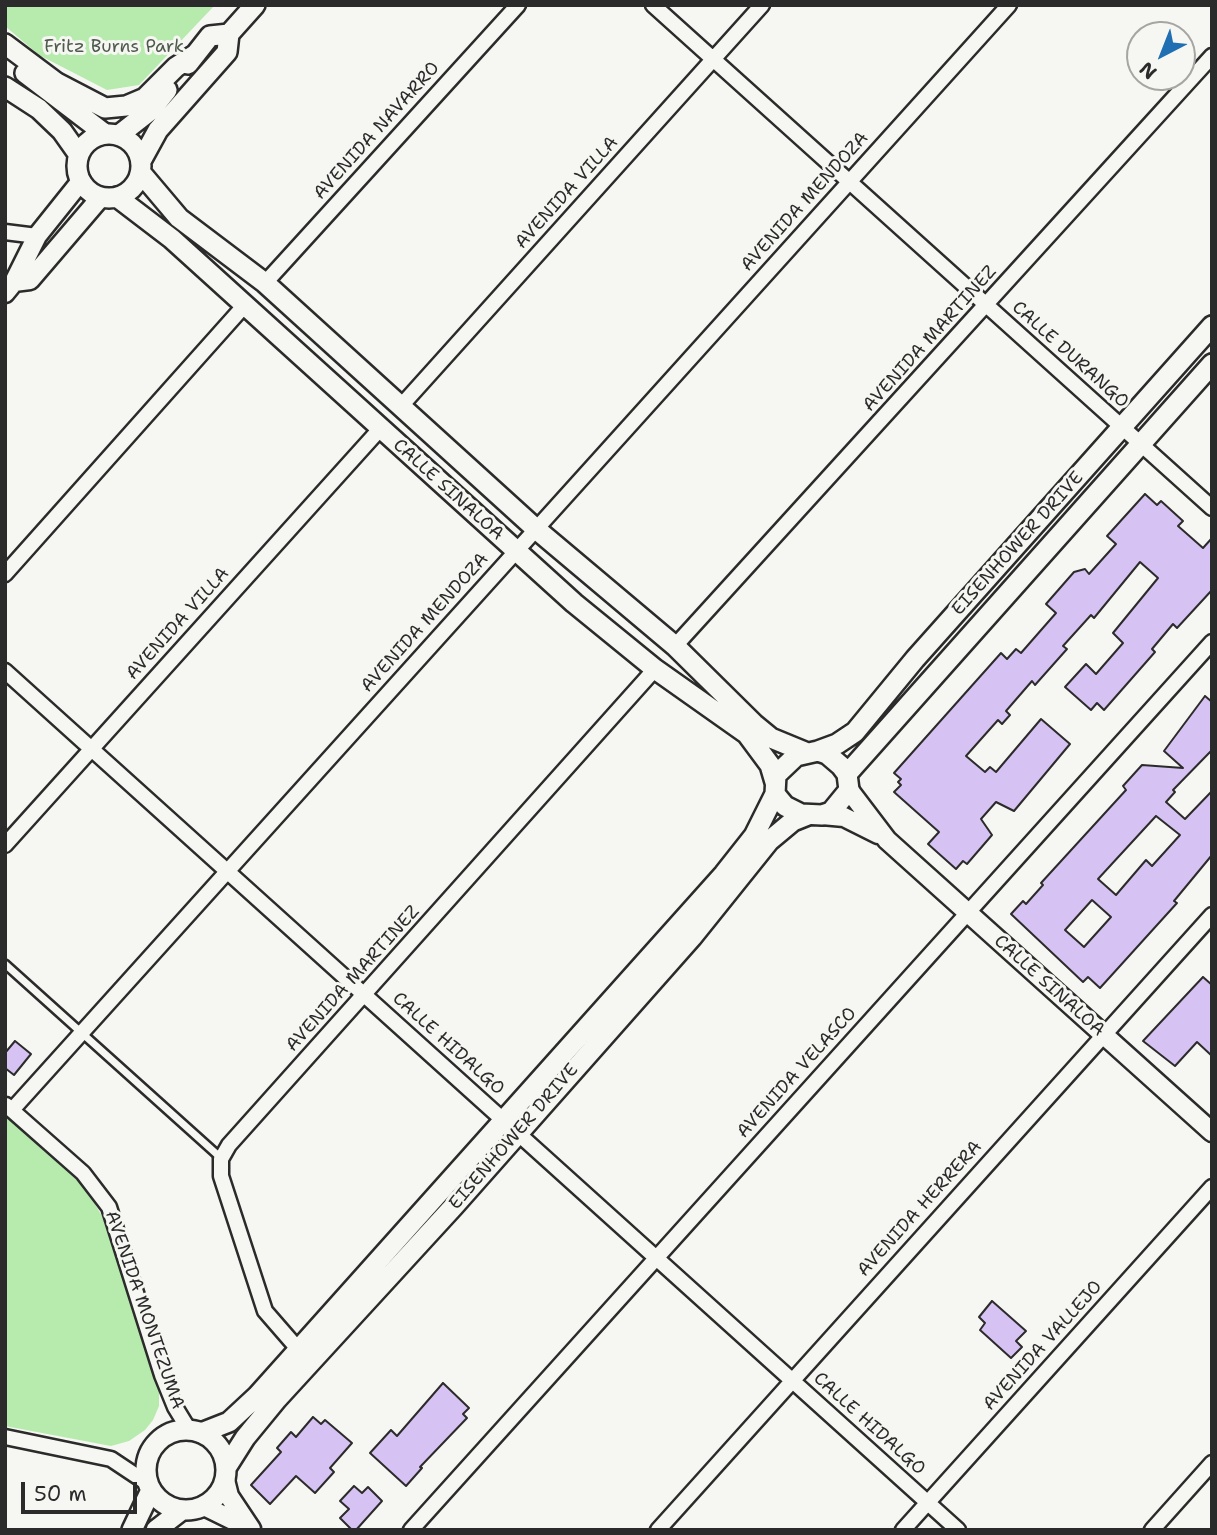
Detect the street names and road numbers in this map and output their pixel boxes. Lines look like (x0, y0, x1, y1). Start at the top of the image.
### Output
street label: AVENIDA NAVARRO (309, 58, 445, 204)
street label: AVENIDA MENDOZA (737, 128, 873, 276)
street label: AVENIDA VILLA (511, 132, 623, 254)
street label: AVENIDA MARTINEZ (859, 262, 1001, 416)
street label: CALLE DURANGO (1007, 297, 1133, 413)
street label: CALLE SINALOA (388, 435, 508, 545)
street label: EISENHOWER DRIVE (948, 468, 1088, 620)
street label: AVENIDA MENDOZA (357, 549, 493, 697)
street label: AVENIDA VILLA (122, 563, 234, 685)
street label: AVENIDA MARTINEZ (282, 902, 424, 1056)
street label: CALLE SINALOA (989, 931, 1109, 1041)
street label: CALLE HIDALGO (388, 988, 508, 1100)
street label: AVENIDA VELASCO (733, 1003, 861, 1143)
street label: EISENHOWER DRIVE (445, 1060, 583, 1214)
street label: AVENIDA HERRERA (853, 1137, 987, 1281)
street label: AVENIDA MONTEZUMA (100, 1208, 188, 1412)
street label: AVENIDA VALLEJO (979, 1277, 1107, 1415)
street label: CALLE HIDALGO (809, 1368, 929, 1480)

